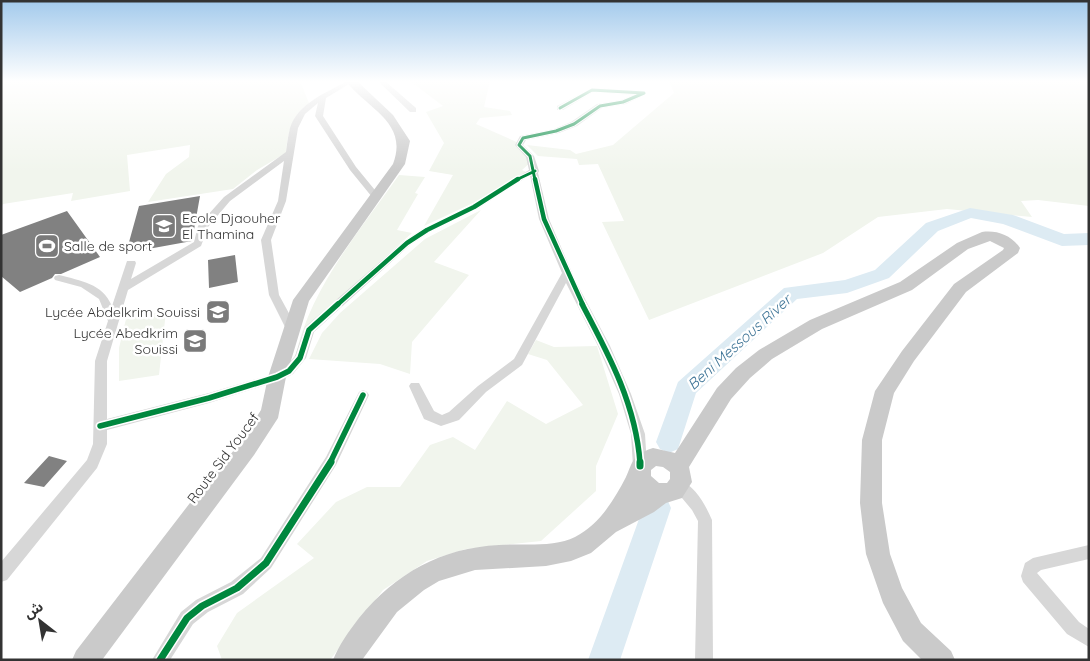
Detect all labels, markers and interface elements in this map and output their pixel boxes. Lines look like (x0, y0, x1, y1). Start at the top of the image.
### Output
place label: Ecole Djaouher El Thamina (182, 209, 281, 243)
school or university icon: Ecole Djaouher El Thamina (151, 213, 177, 239)
sports icon: Salle de sport (34, 233, 60, 259)
place label: Salle de sport (64, 237, 152, 255)
water label: Beni Messous River (683, 289, 797, 394)
school or university icon: Lycée Abdelkrim Souissi (205, 299, 231, 325)
place label: Lycée Abdelkrim Souissi (45, 303, 200, 321)
place label: Lycée Abedkrim Souissi (74, 324, 178, 358)
school or university icon: Lycée Abedkrim Souissi (182, 328, 208, 354)
street label: Route Sid Youcef (183, 409, 263, 507)
north arrow (15, 596, 65, 646)
text: ش (20, 597, 46, 623)

